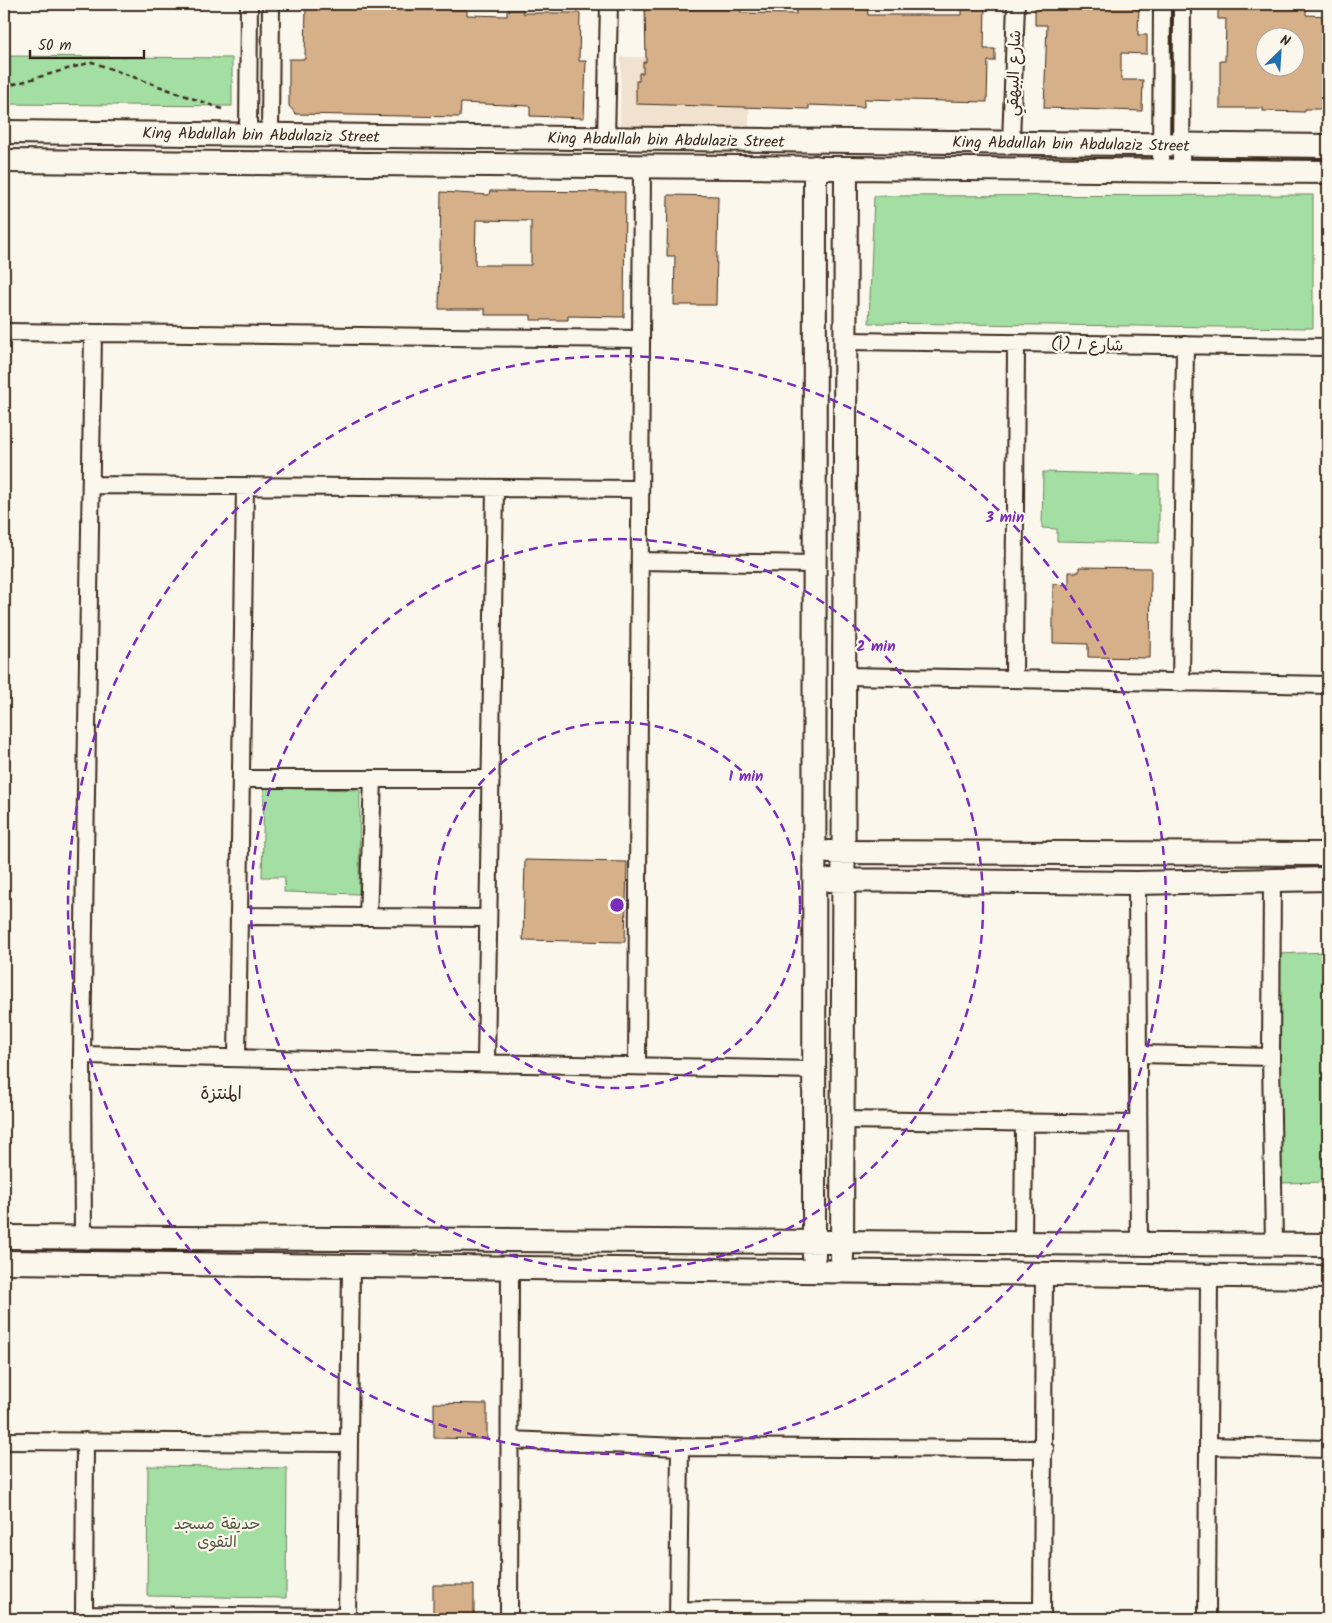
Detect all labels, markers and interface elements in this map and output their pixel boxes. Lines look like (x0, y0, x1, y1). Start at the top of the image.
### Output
scale bar (30, 28, 144, 60)
north arrow (1254, 28, 1304, 78)
street label: شارع البيهقي (1000, 29, 1029, 117)
text: N (1276, 29, 1294, 53)
text: 50 m (38, 34, 72, 58)
street label: King Abdullah bin Abdulaziz Street (142, 121, 381, 150)
street label: King Abdullah bin Abdulaziz Street (547, 126, 786, 155)
street label: King Abdullah bin Abdulaziz Street (952, 130, 1191, 159)
street label: شارع 1 (أ) (1051, 332, 1123, 359)
text: 3 min (985, 506, 1024, 530)
text: 2 min (856, 635, 896, 659)
text: 1 min (729, 765, 763, 789)
centre of rings (608, 896, 626, 914)
district label: المنتزة (200, 1080, 242, 1109)
park label: حديقة مسجد التقوى (174, 1512, 260, 1555)

